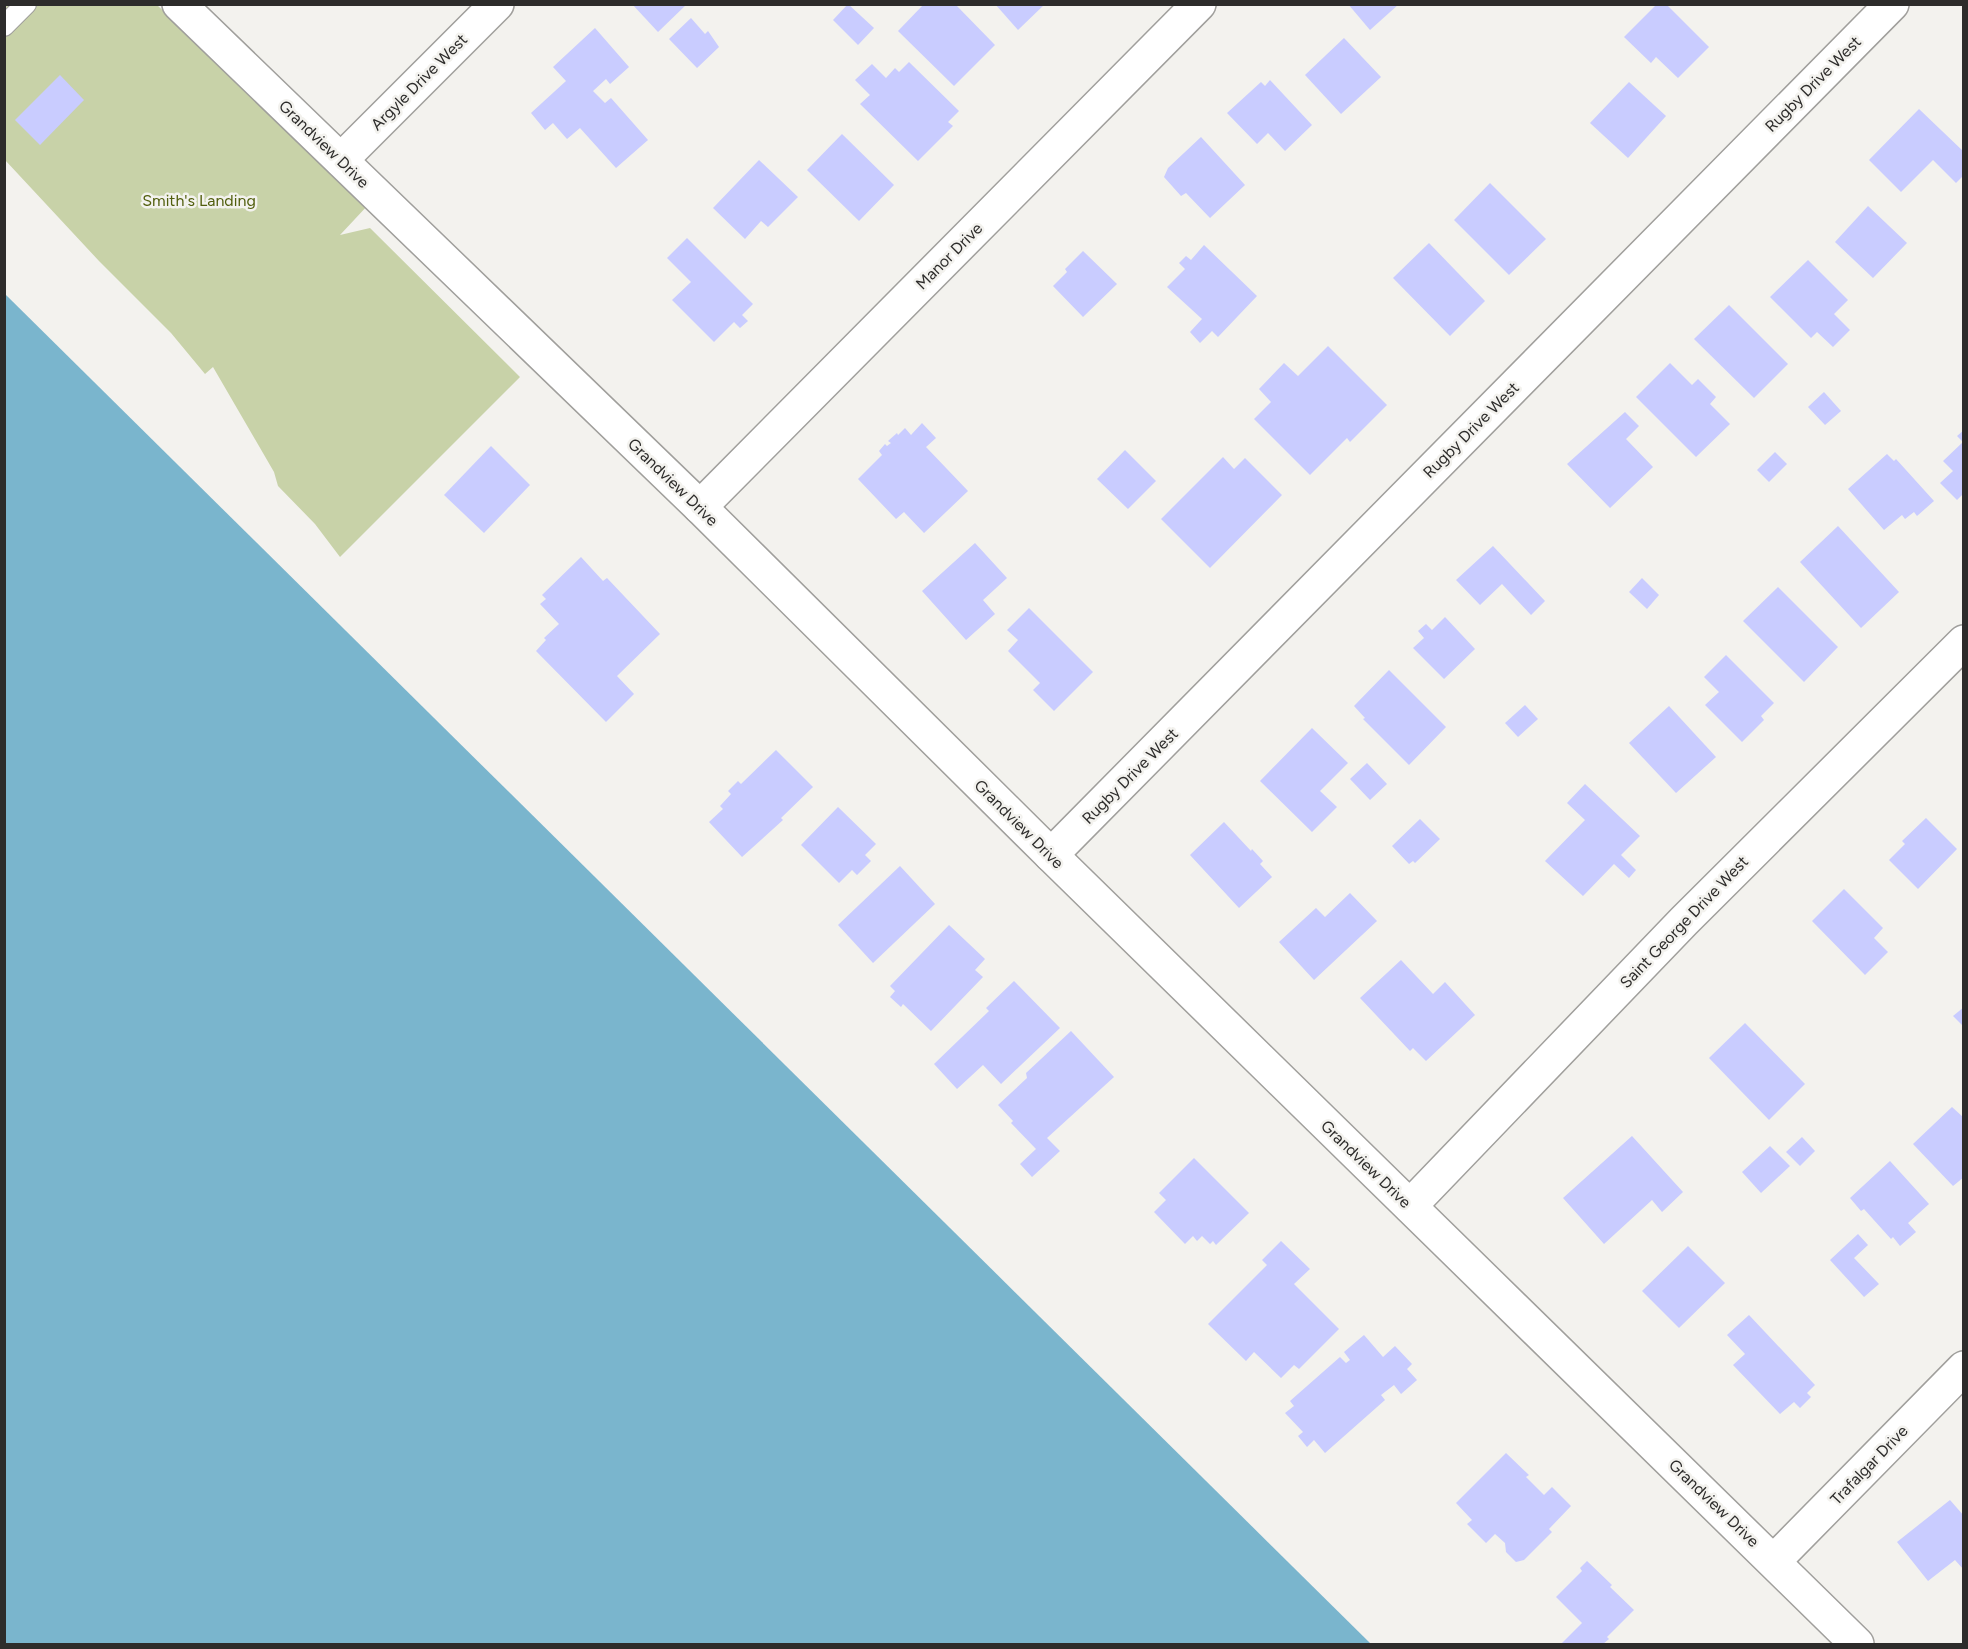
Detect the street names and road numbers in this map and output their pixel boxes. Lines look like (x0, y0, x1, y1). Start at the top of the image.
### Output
street label: Argyle Drive West (367, 30, 471, 134)
street label: Rugby Drive West (1761, 32, 1865, 136)
street label: Grandview Drive (275, 96, 373, 192)
street label: Manor Drive (912, 219, 986, 293)
street label: Rugby Drive West (1419, 378, 1523, 482)
street label: Grandview Drive (624, 434, 722, 530)
street label: Rugby Drive West (1078, 724, 1182, 828)
street label: Grandview Drive (971, 776, 1068, 873)
street label: Saint George Drive West (1616, 852, 1752, 992)
street label: Grandview Drive (1317, 1116, 1415, 1212)
street label: Trafalgar Drive (1826, 1421, 1912, 1509)
street label: Grandview Drive (1665, 1455, 1763, 1551)

